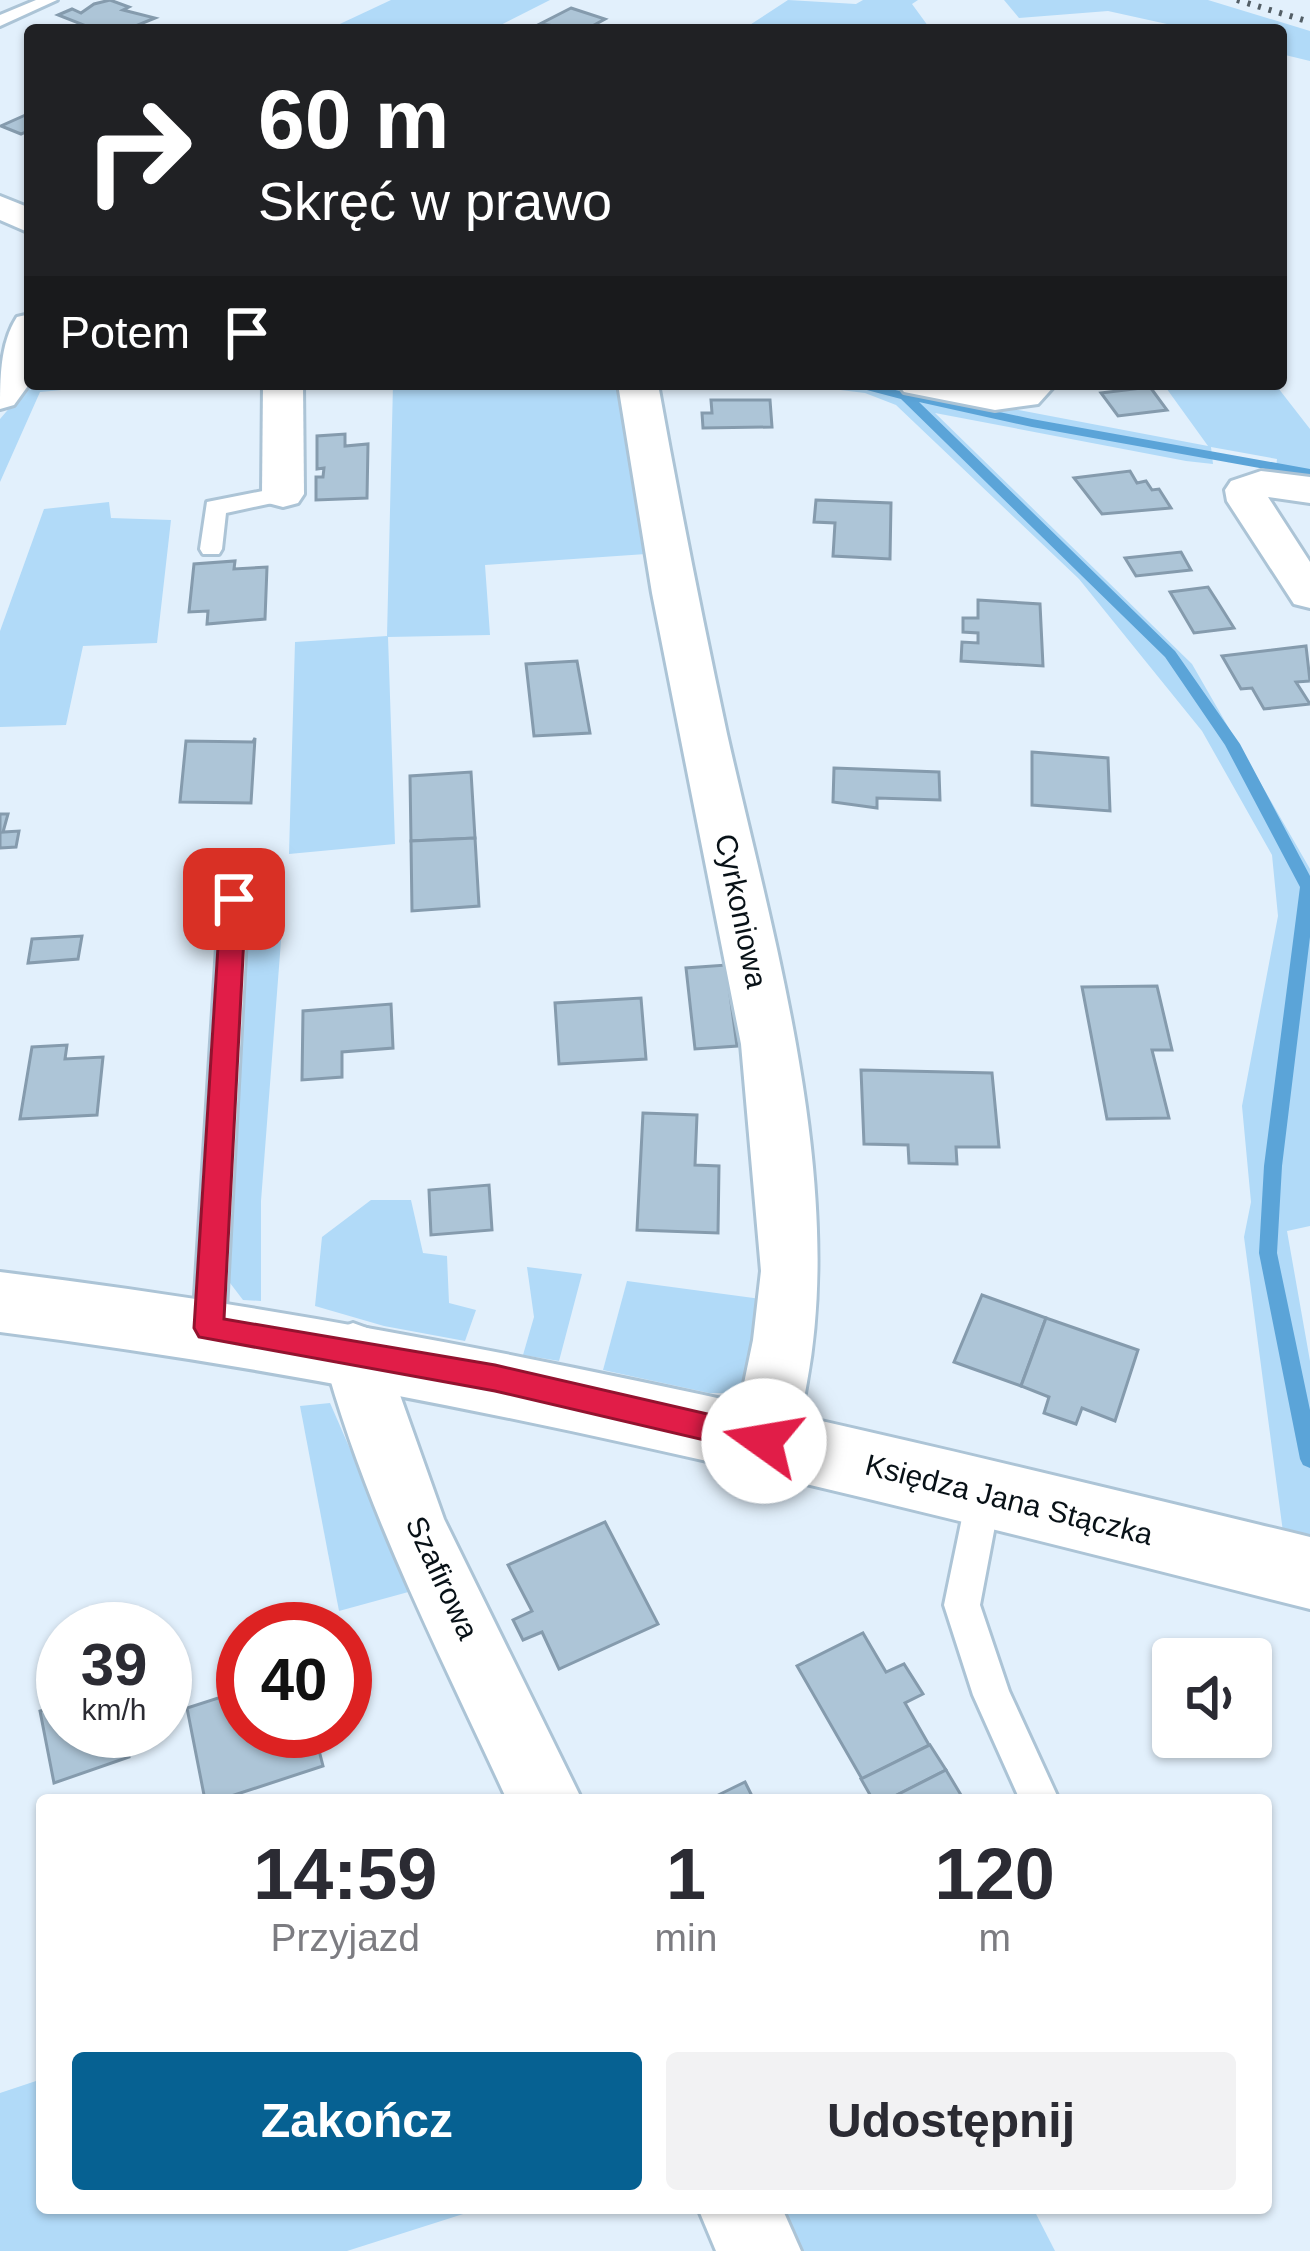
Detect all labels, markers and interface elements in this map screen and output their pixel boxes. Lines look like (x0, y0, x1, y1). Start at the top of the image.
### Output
icon: right (60, 72, 216, 228)
text: 60 m (258, 72, 449, 166)
text: Skręć w prawo (258, 171, 612, 231)
icon: arrive (214, 300, 280, 366)
text: Potem (60, 307, 190, 358)
street label: Cyrkoniowa (709, 831, 774, 991)
pin (183, 848, 285, 950)
icon: arrive (201, 866, 267, 932)
position arrow (701, 1378, 827, 1504)
street label: Księdza Jana Stączka (862, 1448, 1157, 1551)
street label: Szafirowa (400, 1511, 485, 1645)
speed limit sign: 40 (216, 1602, 372, 1758)
text: 39 (81, 1631, 147, 1698)
map controls (1152, 1638, 1272, 1758)
button: sound (1152, 1638, 1272, 1758)
text: km/h (81, 1693, 147, 1726)
text: 14:59 (253, 1834, 437, 1914)
text: 1 (666, 1834, 706, 1914)
text: 120 (935, 1834, 1055, 1914)
text: Przyjazd (271, 1916, 420, 1959)
text: min (655, 1916, 717, 1959)
text: m (978, 1916, 1011, 1959)
button: Zakończ (72, 2052, 642, 2190)
button: Udostępnij (666, 2052, 1236, 2190)

